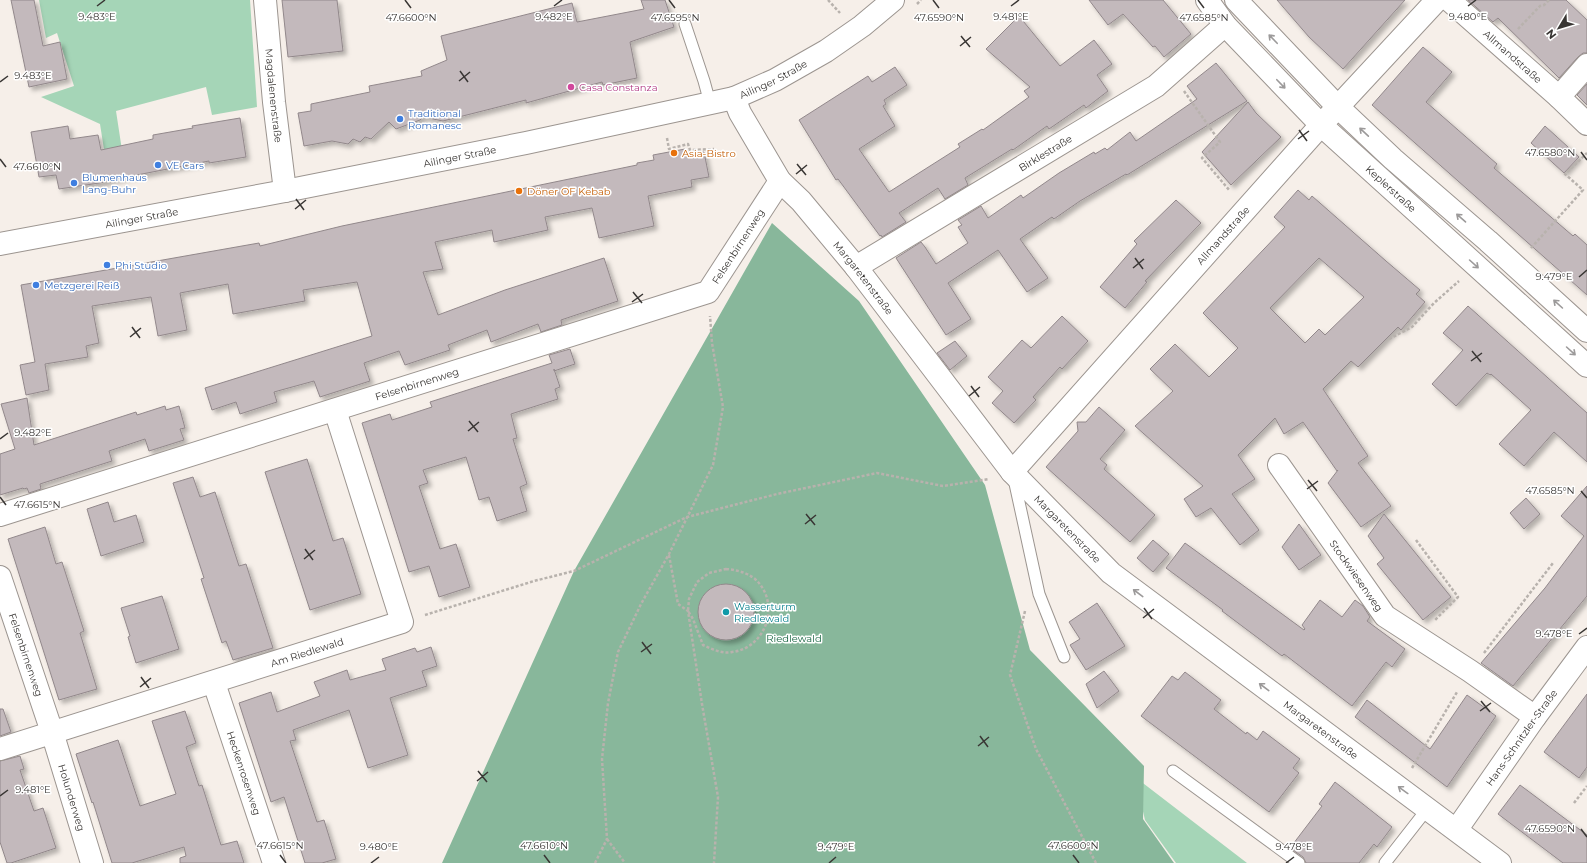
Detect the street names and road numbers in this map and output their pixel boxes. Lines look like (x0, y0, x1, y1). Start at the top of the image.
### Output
street label: Allmandstraße (1480, 27, 1544, 86)
street label: Magdalenenstraße (262, 48, 285, 143)
street label: Ailinger Straße (738, 57, 810, 102)
street label: Birklestraße (1016, 132, 1075, 174)
street label: Ailinger Straße (422, 143, 497, 170)
street label: Keplerstraße (1363, 163, 1419, 215)
street label: Allmandstraße (1194, 204, 1253, 267)
street label: Ailinger Straße (104, 205, 179, 231)
street label: Felsenbirnenweg (709, 206, 767, 286)
street label: Margaretenstraße (830, 239, 896, 317)
street label: Felsenbirnenweg (373, 365, 460, 403)
street label: Margaretenstraße (1031, 492, 1103, 566)
street label: Stockwiesenweg (1327, 538, 1386, 614)
street label: Felsenbirnenweg (6, 612, 46, 698)
street label: Am Riedlewald (269, 635, 345, 670)
street label: Hans-Schnitzler-Straße (1483, 687, 1560, 788)
street label: Margaretenstraße (1281, 698, 1361, 762)
street label: Heckenrosenweg (224, 730, 264, 817)
street label: Holunderweg (55, 763, 88, 833)

